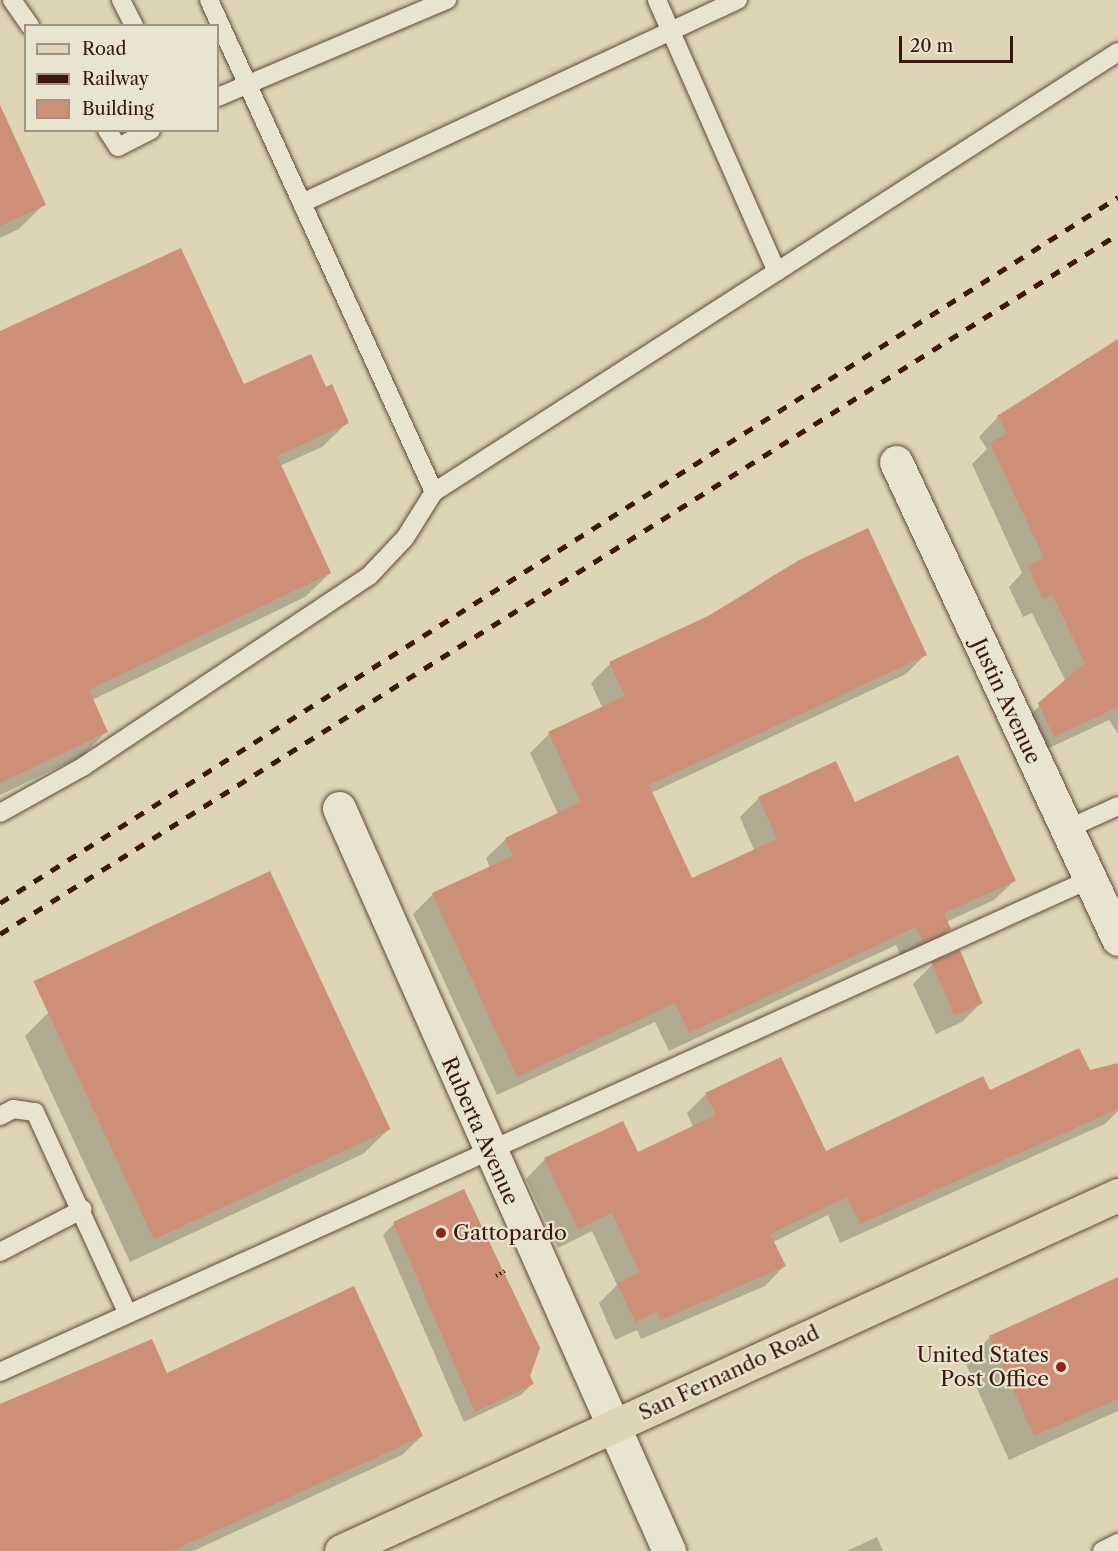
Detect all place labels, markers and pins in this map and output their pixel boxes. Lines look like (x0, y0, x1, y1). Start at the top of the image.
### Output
place label: Gattopardo (453, 1220, 567, 1246)
marker: Gattopardo (434, 1226, 448, 1240)
place label: United States Post Office (917, 1342, 1049, 1392)
marker: United States Post Office (1054, 1360, 1068, 1374)

